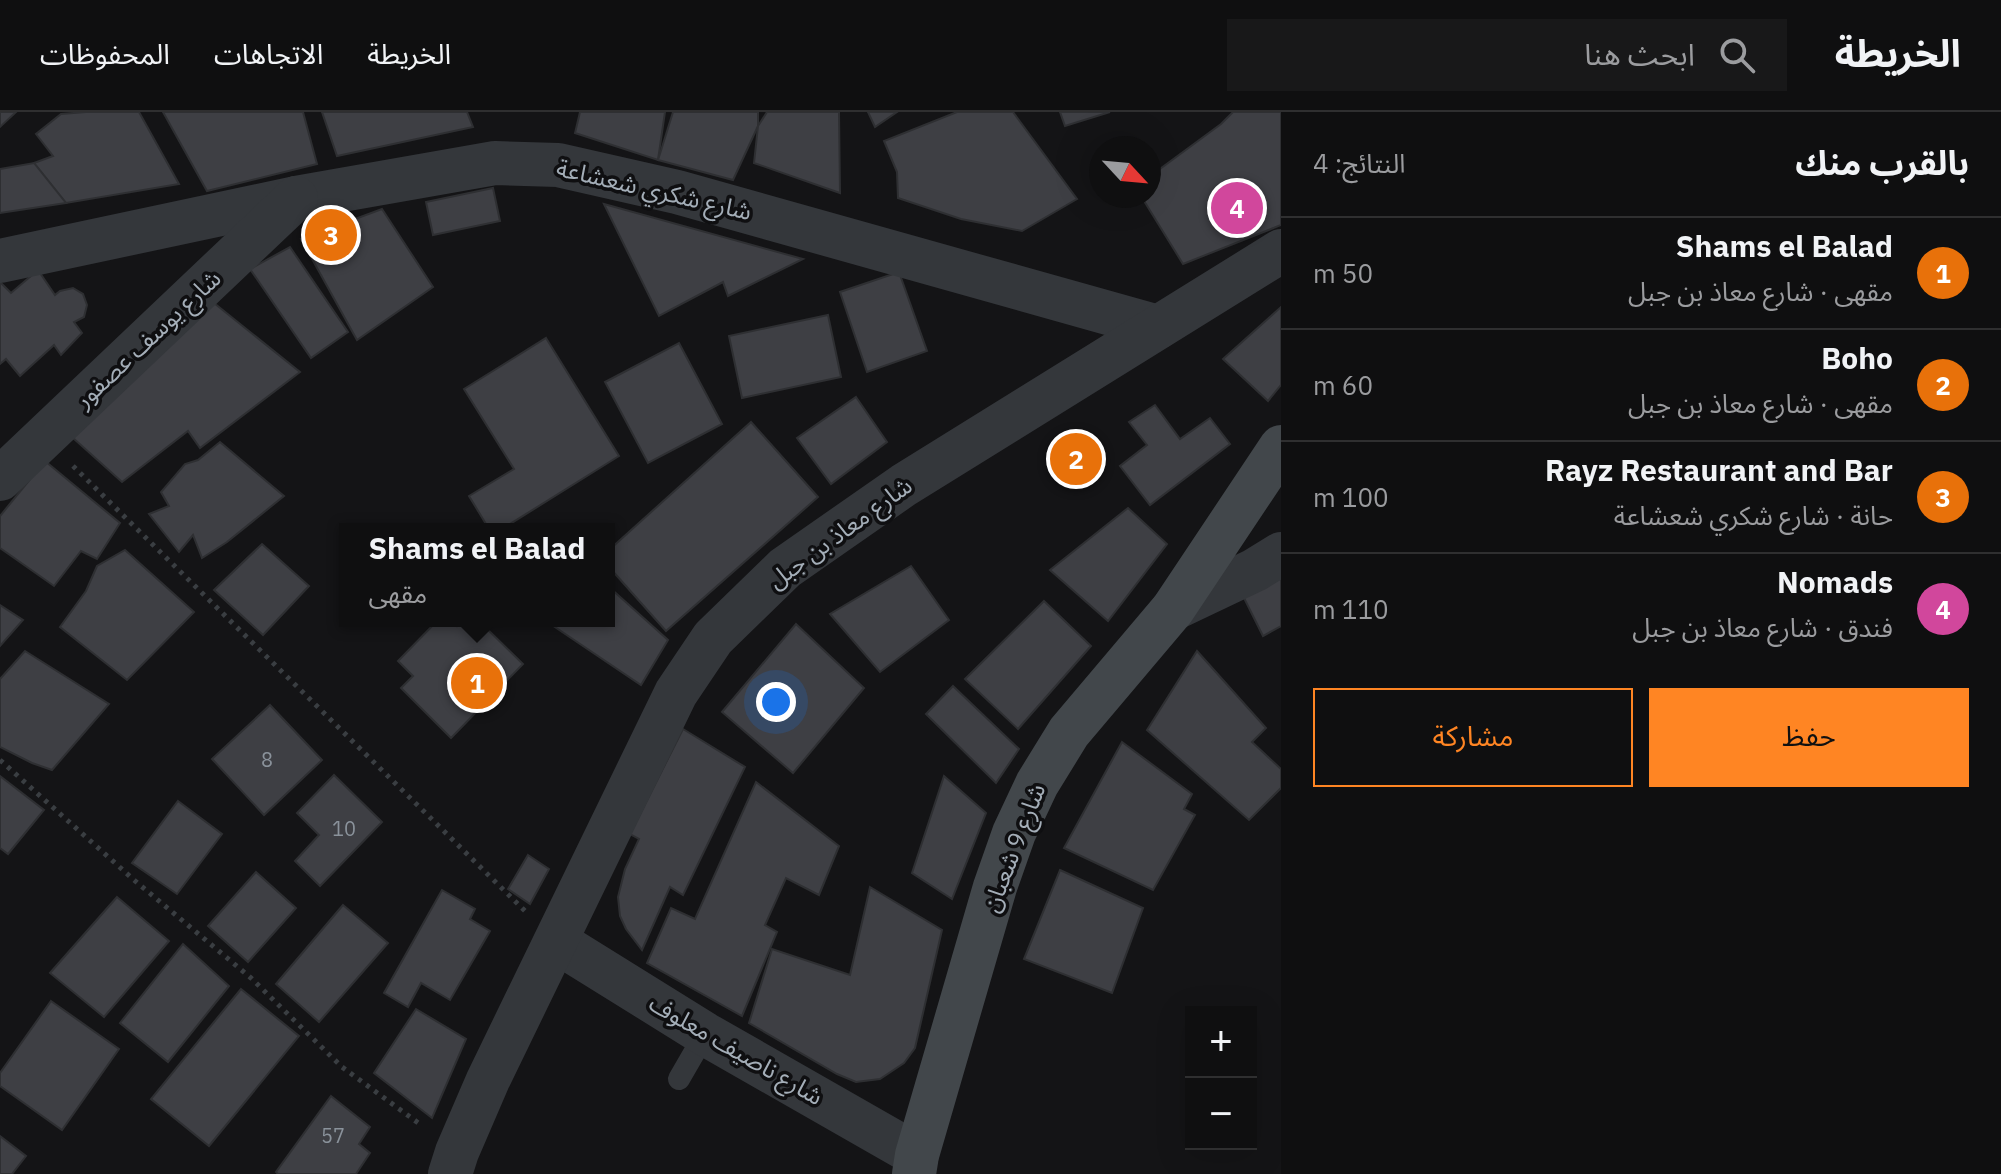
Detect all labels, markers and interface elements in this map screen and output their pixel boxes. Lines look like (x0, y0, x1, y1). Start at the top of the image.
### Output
search box (1227, 19, 1787, 91)
text: الخريطة (1835, 28, 1961, 77)
icon: search (1715, 33, 1759, 77)
text: ابحث هنا (1584, 34, 1695, 73)
text: المحفوظات (40, 35, 170, 72)
text: الاتجاهات (214, 35, 323, 72)
text: الخريطة (367, 35, 451, 72)
north arrow (1089, 136, 1161, 208)
text: بالقرب منك (1795, 140, 1969, 184)
text: النتائج: 4 (1313, 146, 1405, 180)
street label: شارع شكري شعشاعة (553, 151, 755, 231)
pin: 4 (1211, 178, 1263, 238)
pin: 3 (305, 205, 357, 265)
text: Shams el Balad (1676, 226, 1893, 265)
text: 50 m (1313, 256, 1373, 290)
text: 1 (1935, 256, 1951, 290)
street label: شارع يوسف عصفور (67, 262, 229, 416)
text: مقهى · شارع معاذ بن جبل (1628, 274, 1893, 308)
text: Boho (1821, 338, 1893, 377)
text: 60 m (1313, 368, 1373, 402)
text: 2 (1935, 368, 1951, 402)
text: مقهى · شارع معاذ بن جبل (1628, 386, 1893, 420)
pin: 2 (1050, 429, 1102, 489)
text: Rayz Restaurant and Bar (1545, 450, 1893, 489)
street label: شارع معاذ بن جبل (761, 469, 919, 597)
text: 100 m (1313, 480, 1389, 514)
text: 3 (1935, 480, 1951, 514)
text: حانة · شارع شكري شعشاعة (1614, 498, 1893, 532)
popup (339, 523, 615, 627)
text: Shams el Balad (368, 528, 586, 567)
text: Nomads (1777, 562, 1893, 601)
text: مقهى (368, 576, 427, 610)
text: 110 m (1313, 592, 1389, 626)
text: 4 (1935, 592, 1951, 626)
text: فندق · شارع معاذ بن جبل (1632, 610, 1893, 644)
pin: 1 (451, 653, 503, 713)
your location (756, 682, 796, 722)
button: مشاركة (1313, 688, 1633, 787)
button: حفظ (1649, 688, 1969, 787)
house number: 8 (261, 746, 273, 773)
street label: شارع 9 شعبان (974, 779, 1054, 917)
house number: 10 (332, 815, 356, 842)
street label: شارع ناصيف معلوف (643, 986, 829, 1114)
map controls (1185, 1006, 1257, 1150)
button: + (1185, 1006, 1257, 1078)
button: − (1185, 1078, 1257, 1150)
house number: 57 (321, 1122, 345, 1149)

